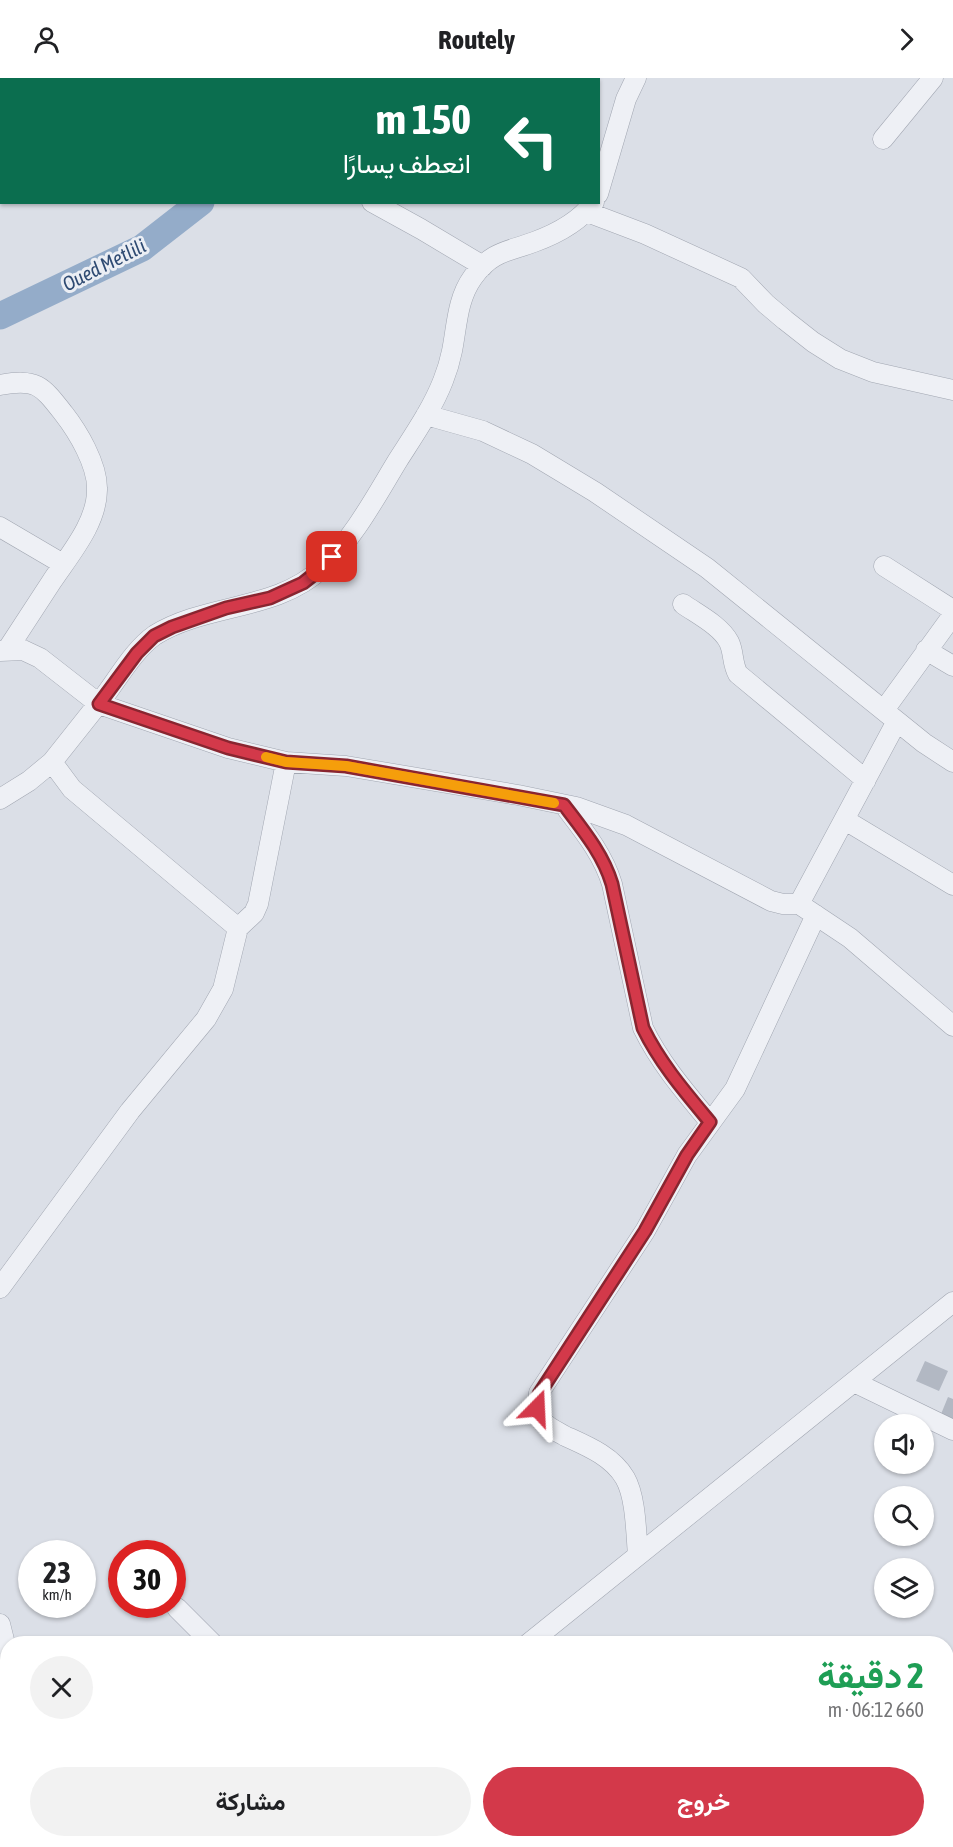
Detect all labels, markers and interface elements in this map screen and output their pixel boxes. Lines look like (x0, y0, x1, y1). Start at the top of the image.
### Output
icon: person (30, 23, 63, 56)
icon: forward (890, 23, 923, 56)
text: Routely (438, 24, 515, 55)
text: 150 m (376, 95, 471, 143)
icon: left (492, 102, 570, 180)
text: انعطف يسارًا (343, 148, 471, 179)
water label: Oued Metlili (58, 234, 150, 295)
pin (306, 531, 357, 582)
icon: arrive (315, 540, 348, 573)
position arrow (505, 1376, 569, 1440)
map controls (874, 1414, 934, 1618)
button: sound (874, 1414, 934, 1474)
button: search (874, 1486, 934, 1546)
speed limit sign: 30 (108, 1540, 186, 1618)
text: 23 (43, 1555, 71, 1589)
button: layers (874, 1558, 934, 1618)
text: km/h (42, 1586, 72, 1603)
text: 2 دقيقة (817, 1654, 924, 1696)
button: close (30, 1656, 93, 1719)
text: 660 m · 06:12 (828, 1698, 924, 1721)
button: مشاركة (30, 1767, 471, 1836)
button: خروج (483, 1767, 924, 1836)

